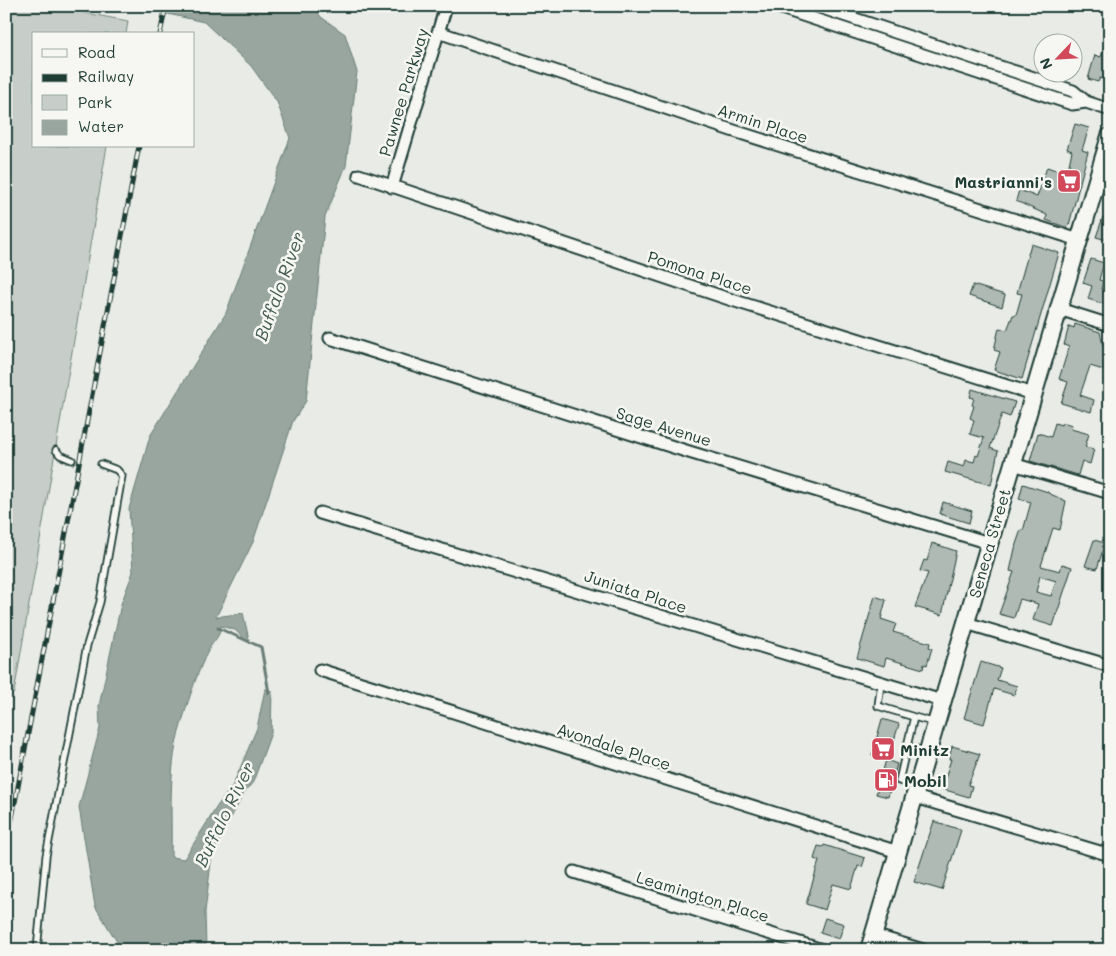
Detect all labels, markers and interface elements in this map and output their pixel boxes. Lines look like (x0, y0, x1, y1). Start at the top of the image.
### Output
street label: Pawnee Parkway (374, 25, 432, 159)
legend (32, 32, 195, 148)
north arrow (1034, 32, 1084, 82)
text: Road (78, 42, 115, 62)
text: N (1035, 55, 1057, 73)
text: Railway (78, 66, 134, 86)
text: Park (78, 92, 112, 112)
street label: Armin Place (715, 99, 811, 147)
text: Water (78, 116, 124, 136)
supermarket icon: Mastrianni's (1056, 168, 1082, 194)
place label: Mastrianni's (954, 171, 1052, 192)
water label: Buffalo River (248, 228, 310, 344)
street label: Pomona Place (645, 245, 755, 299)
street label: Sage Avenue (614, 402, 714, 450)
street label: Seneca Street (963, 486, 1015, 600)
street label: Juniata Place (582, 565, 690, 617)
street label: Avondale Place (554, 718, 674, 774)
supermarket icon: Minitz (870, 736, 896, 762)
place label: Minitz (900, 739, 949, 760)
water label: Buffalo River (188, 758, 260, 870)
fuel station icon: Mobil (873, 767, 899, 793)
place label: Mobil (904, 770, 947, 791)
street label: Leamington Place (634, 866, 772, 926)

